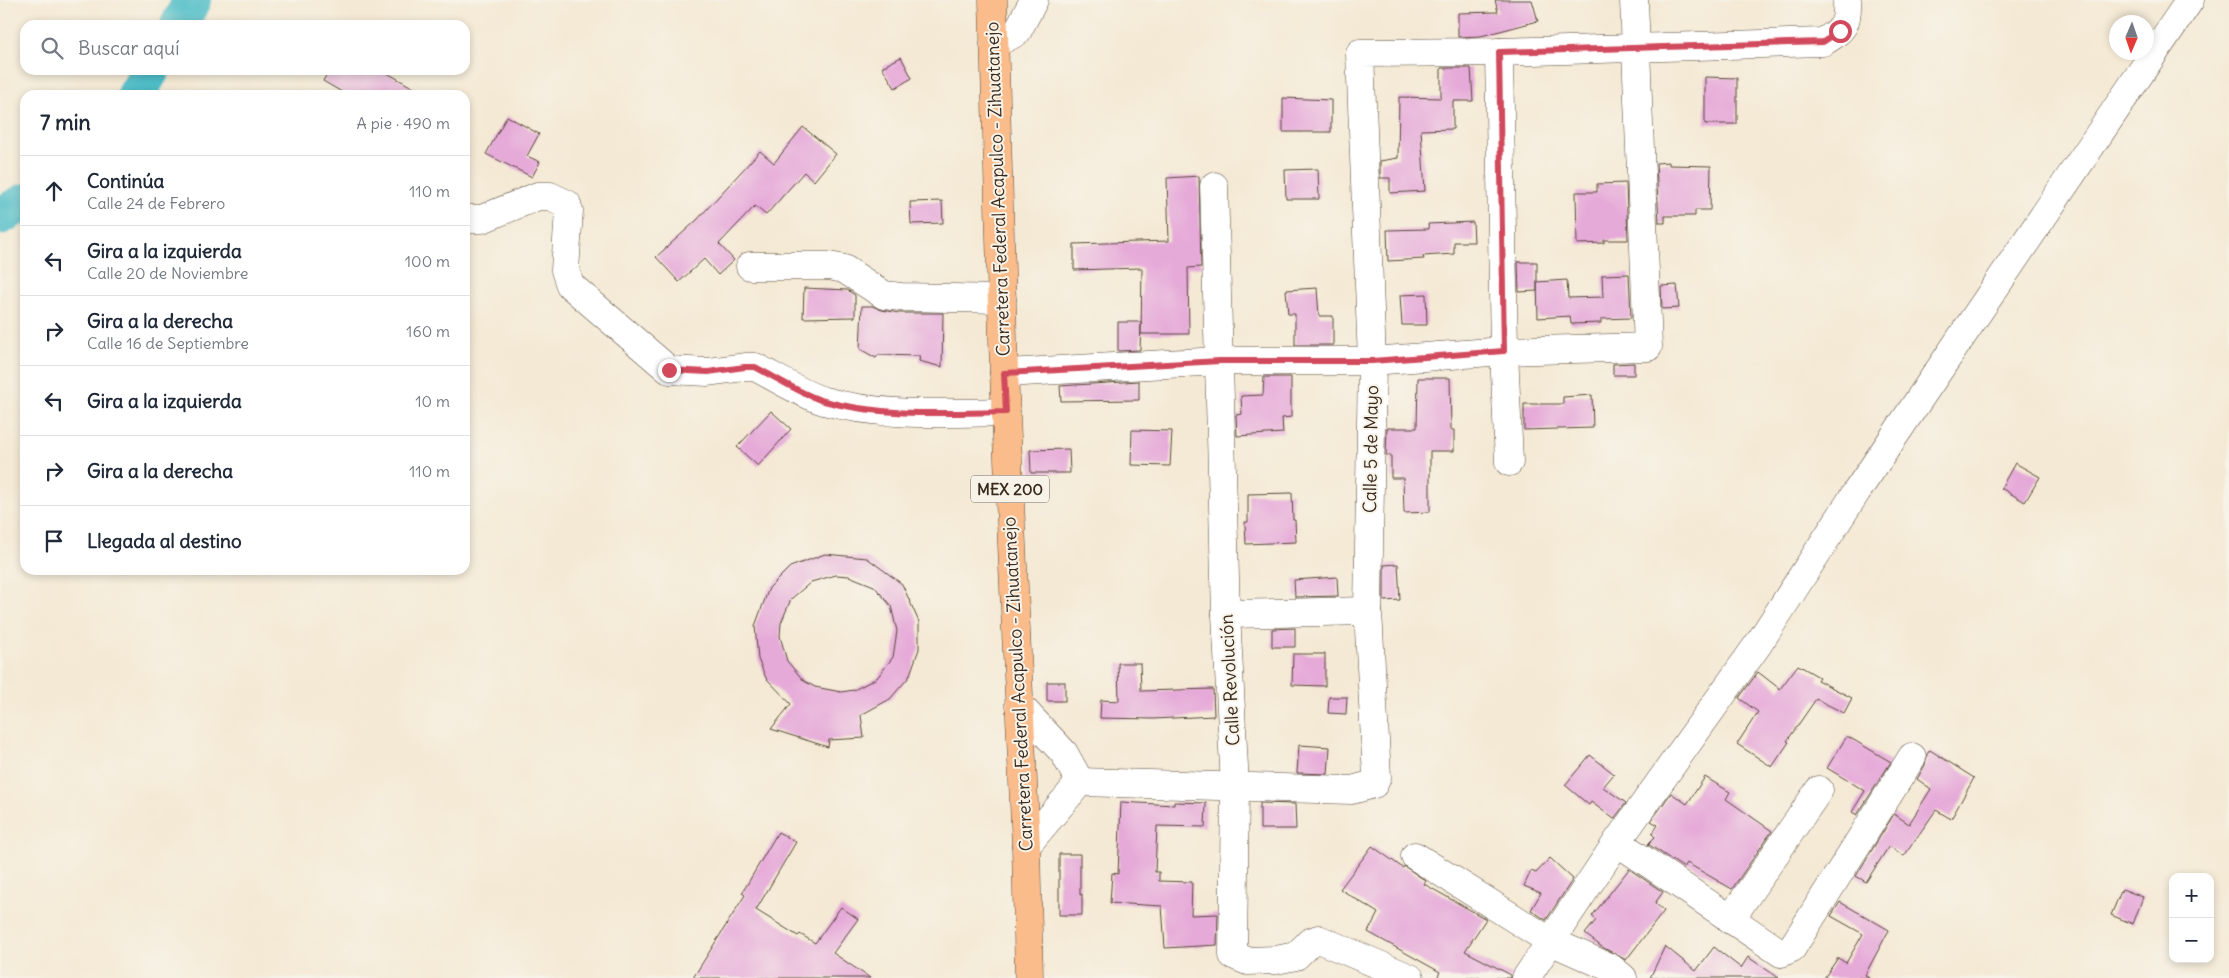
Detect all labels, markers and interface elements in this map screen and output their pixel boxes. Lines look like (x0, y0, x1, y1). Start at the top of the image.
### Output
north arrow (2109, 15, 2154, 60)
search box (20, 20, 470, 75)
route start (1829, 20, 1852, 43)
street label: Carretera Federal Acapulco - Zihuatanejo (980, 21, 1015, 357)
icon: search (38, 34, 66, 62)
text: Buscar aquí (78, 36, 179, 60)
text: 7 min (40, 109, 91, 136)
text: A pie · 490 m (357, 113, 450, 133)
text: Continúa (87, 169, 164, 193)
icon: ahead (40, 177, 68, 205)
text: 110 m (409, 181, 450, 201)
text: Calle 24 de Febrero (87, 193, 225, 213)
text: Gira a la izquierda (87, 239, 242, 263)
icon: left (40, 247, 68, 275)
text: 100 m (405, 251, 450, 271)
text: Calle 20 de Noviembre (87, 263, 248, 283)
text: Gira a la derecha (87, 309, 233, 333)
icon: right (40, 317, 68, 345)
text: 160 m (406, 321, 450, 341)
text: Calle 16 de Septiembre (87, 333, 249, 353)
route end (658, 359, 681, 382)
street label: Calle 5 de Mayo (1358, 385, 1383, 513)
icon: left (40, 387, 68, 415)
text: Gira a la izquierda (87, 389, 242, 413)
text: 10 m (415, 391, 450, 411)
icon: right (40, 457, 68, 485)
text: Gira a la derecha (87, 459, 233, 483)
text: 110 m (409, 461, 450, 481)
road number: MEX 200 (971, 476, 1049, 502)
street label: Carretera Federal Acapulco - Zihuatanejo (997, 516, 1038, 852)
icon: arrive (40, 527, 68, 555)
text: Llegada al destino (87, 529, 242, 553)
street label: Calle Revolución (1215, 614, 1244, 746)
map controls (2169, 873, 2214, 963)
button: + (2169, 873, 2214, 918)
button: − (2169, 918, 2214, 963)

